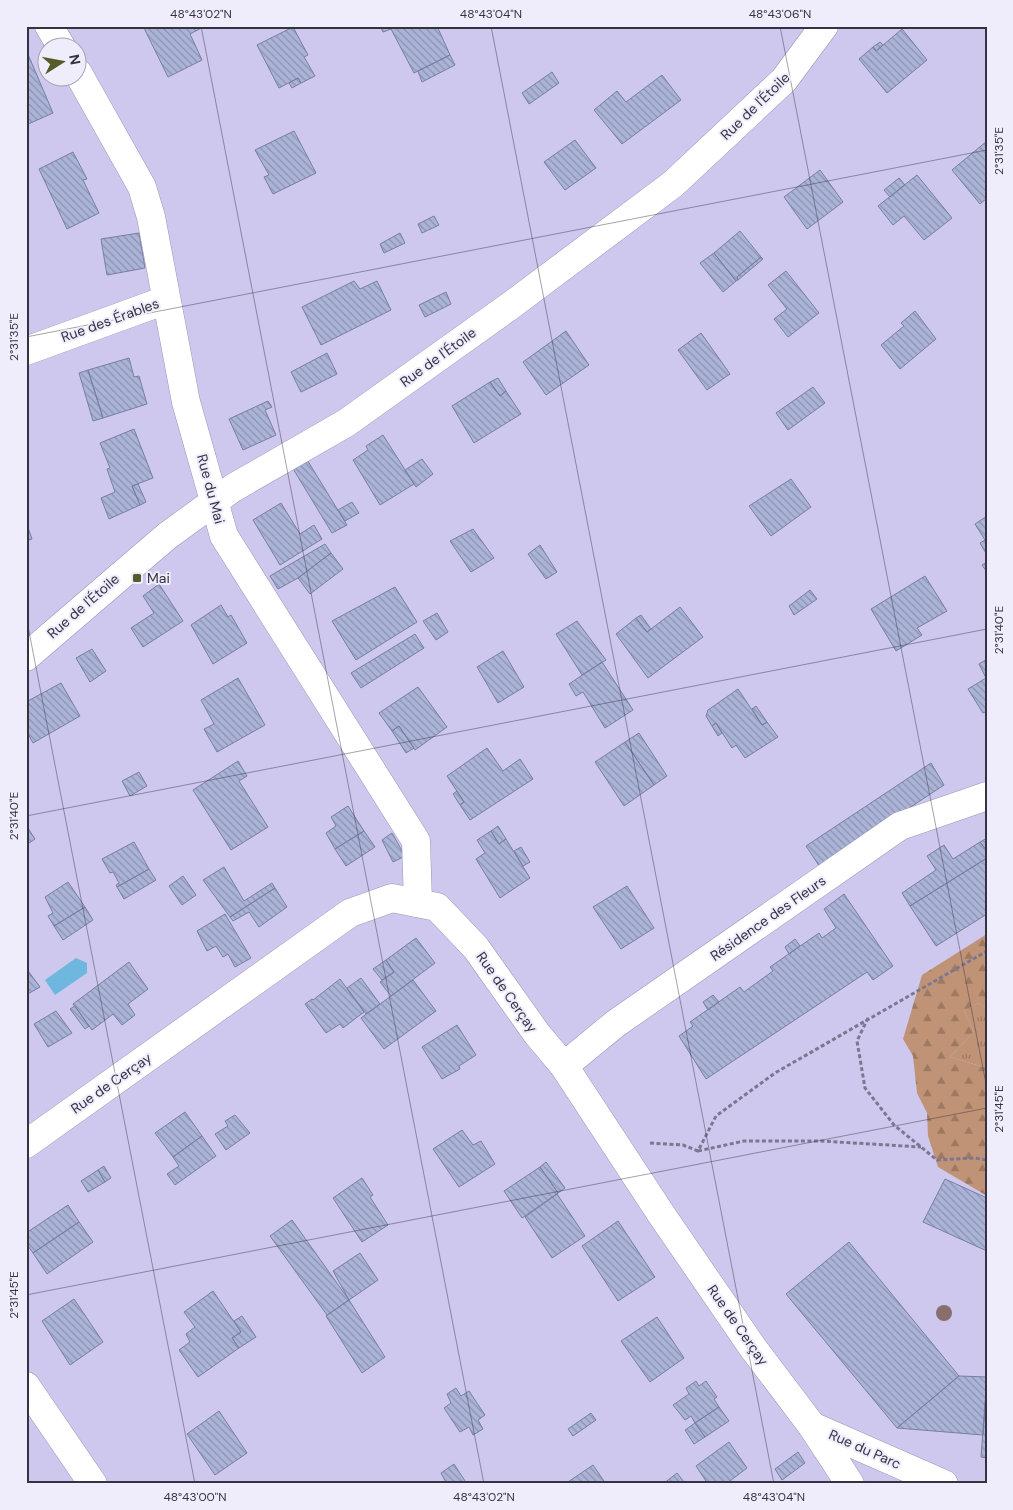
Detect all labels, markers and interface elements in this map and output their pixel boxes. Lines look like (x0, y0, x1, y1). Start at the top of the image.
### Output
text: 48°43'02"N (170, 6, 232, 22)
text: 48°43'04"N (460, 6, 522, 22)
text: 48°43'06"N (749, 6, 811, 22)
north arrow (38, 38, 88, 88)
text: N (65, 53, 85, 66)
street label: Rue de l'Étoile (716, 68, 794, 144)
text: 2°31'35"E (991, 127, 1007, 175)
street label: Rue des Érables (58, 294, 162, 346)
text: 2°31'35"E (6, 313, 22, 361)
street label: Rue de l'Étoile (396, 323, 480, 391)
street label: Rue du Mai (193, 452, 229, 526)
place label: Mai (147, 569, 170, 587)
street label: Rue de l'Étoile (43, 570, 123, 642)
marker: Mai (131, 572, 143, 584)
text: 2°31'40"E (991, 605, 1007, 654)
text: 2°31'40"E (6, 791, 22, 840)
street label: Résidence des Fleurs (707, 871, 829, 965)
street label: Rue de Cerçay (473, 948, 542, 1036)
street label: Rue de Cerçay (67, 1048, 155, 1117)
text: 2°31'45"E (991, 1085, 1007, 1133)
text: 2°31'45"E (6, 1271, 22, 1319)
street label: Rue de Cerçay (704, 1281, 773, 1369)
street label: Rue du Parc (826, 1425, 904, 1473)
text: 48°43'00"N (163, 1489, 227, 1505)
text: 48°43'02"N (453, 1489, 515, 1505)
text: 48°43'04"N (743, 1489, 805, 1505)

